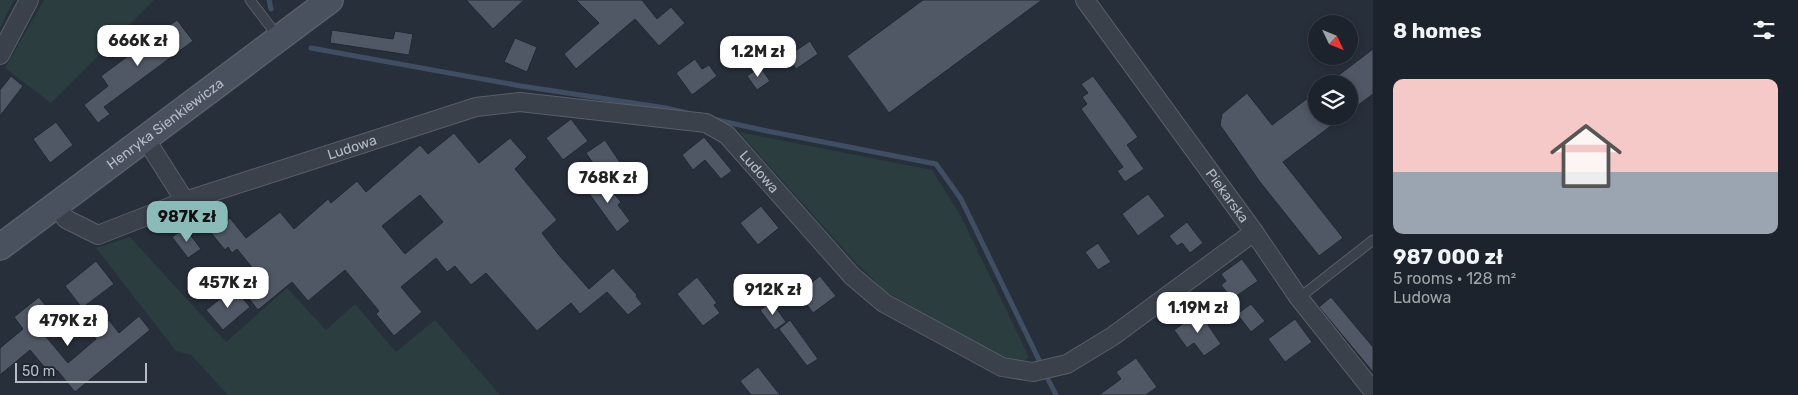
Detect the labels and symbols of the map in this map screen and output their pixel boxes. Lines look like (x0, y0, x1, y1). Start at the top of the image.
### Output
north arrow (1308, 15, 1358, 65)
pin: 666K zł (92, 24, 184, 67)
pin: 1.2M zł (712, 36, 804, 78)
street label: Henryka Sienkiewicza (103, 74, 227, 173)
street label: Ludowa (325, 131, 379, 163)
street label: Ludowa (736, 147, 783, 196)
pin: 768K zł (562, 162, 654, 204)
street label: Piekarska (1202, 165, 1253, 226)
pin: 987K zł (141, 200, 233, 243)
pin: 457K zł (182, 266, 274, 309)
pin: 912K zł (727, 274, 819, 316)
pin: 1.19M zł (1146, 292, 1250, 334)
pin: 479K zł (22, 304, 114, 347)
scale bar (15, 360, 148, 383)

